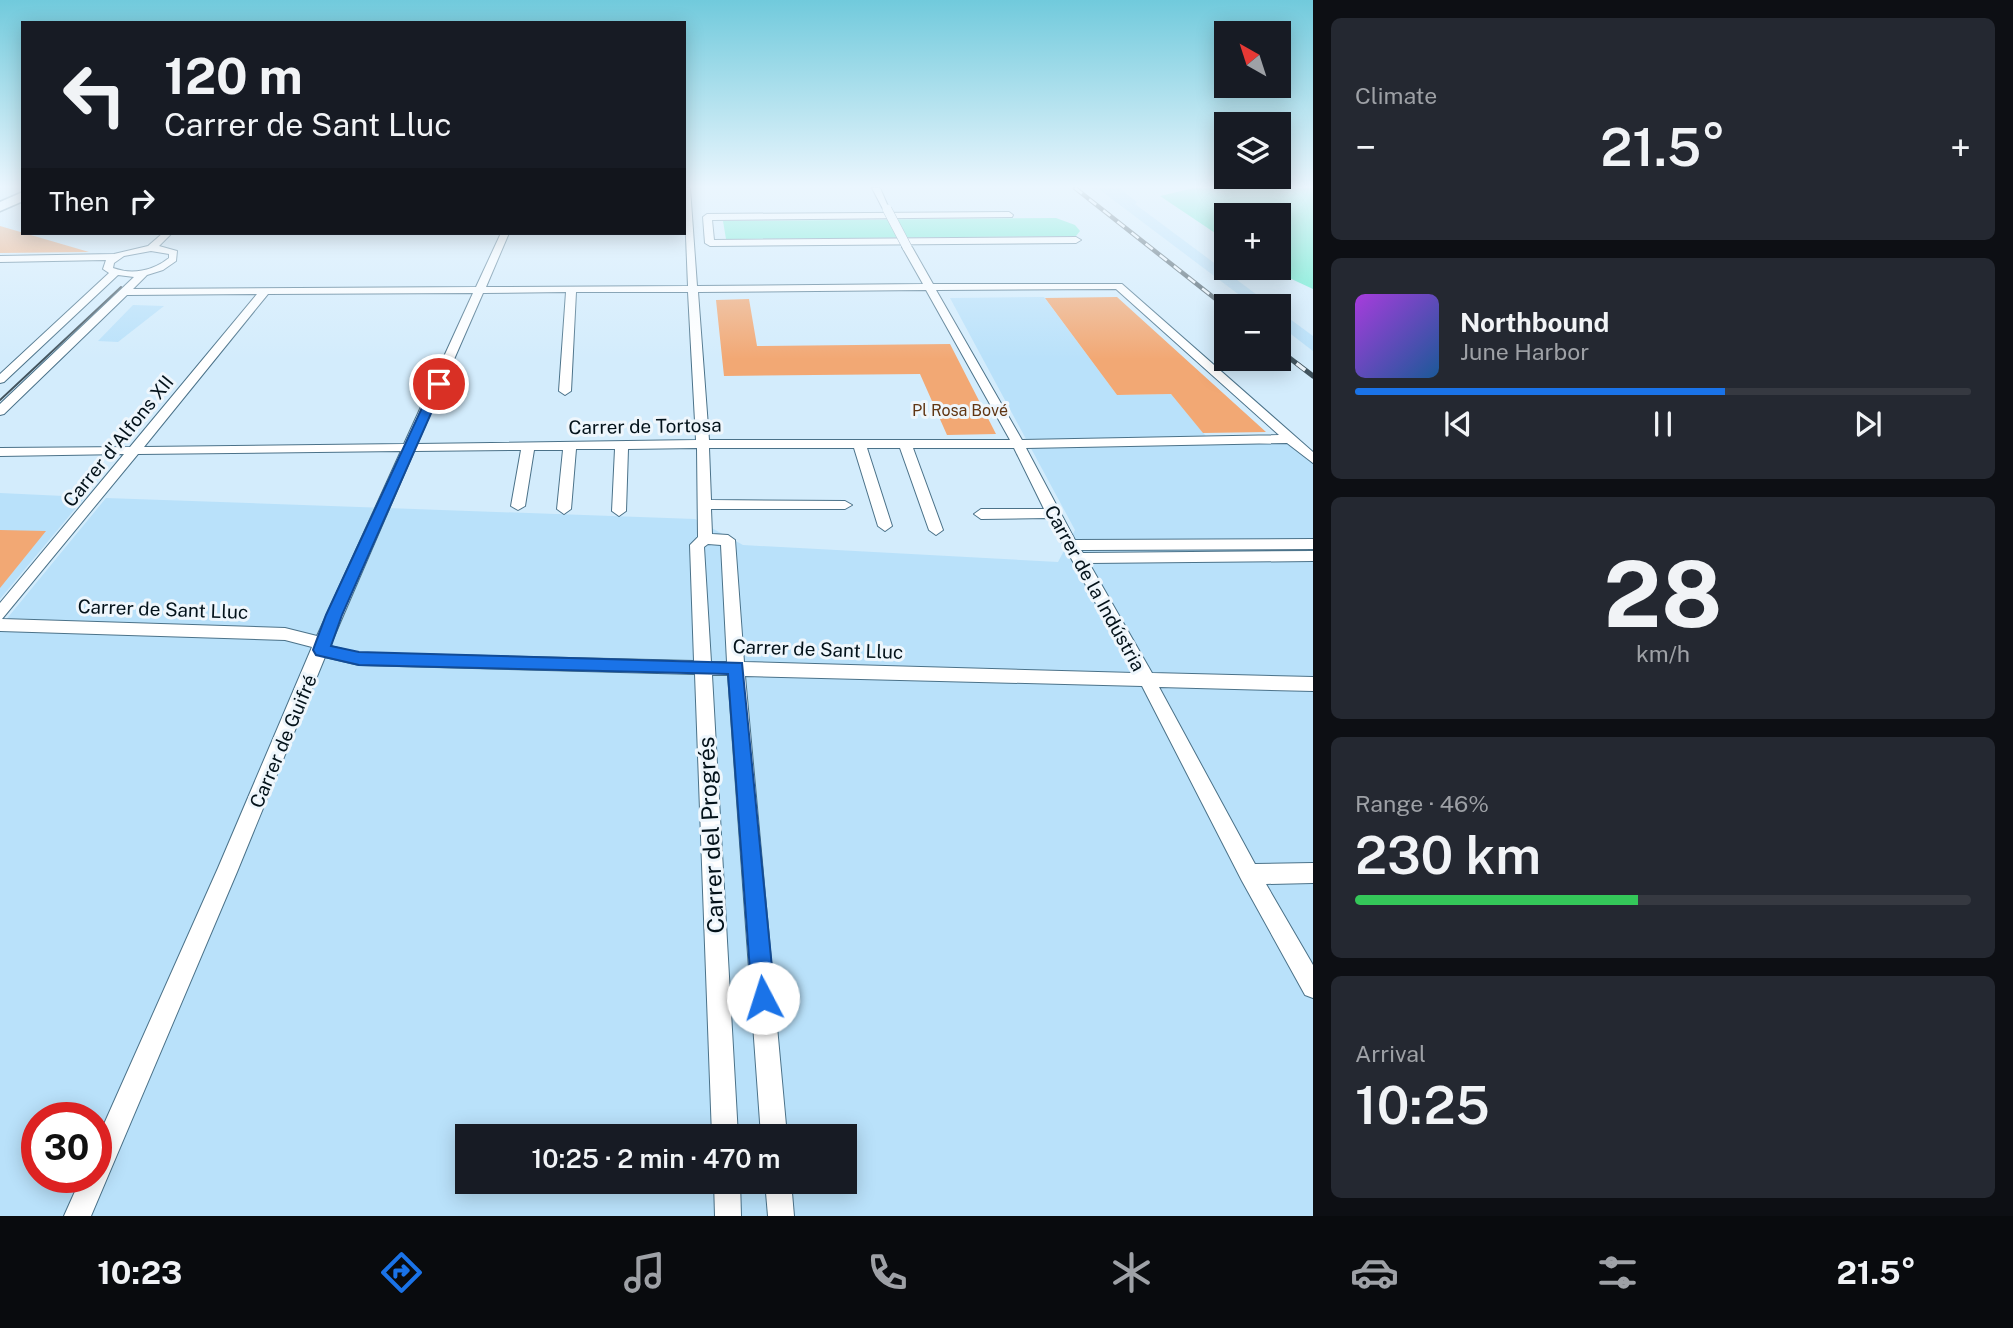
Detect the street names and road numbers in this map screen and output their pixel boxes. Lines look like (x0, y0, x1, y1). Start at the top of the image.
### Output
street label: Carrer d'Alfons XII (58, 371, 178, 511)
street label: Carrer de Tortosa (568, 414, 722, 438)
street label: Carrer de la Indústria (1040, 501, 1150, 675)
street label: Carrer de Sant Lluc (77, 595, 249, 623)
street label: Carrer de Sant Lluc (732, 635, 904, 663)
street label: Carrer de Guifré (245, 671, 321, 811)
street label: Carrer del Progrés (692, 736, 729, 934)

